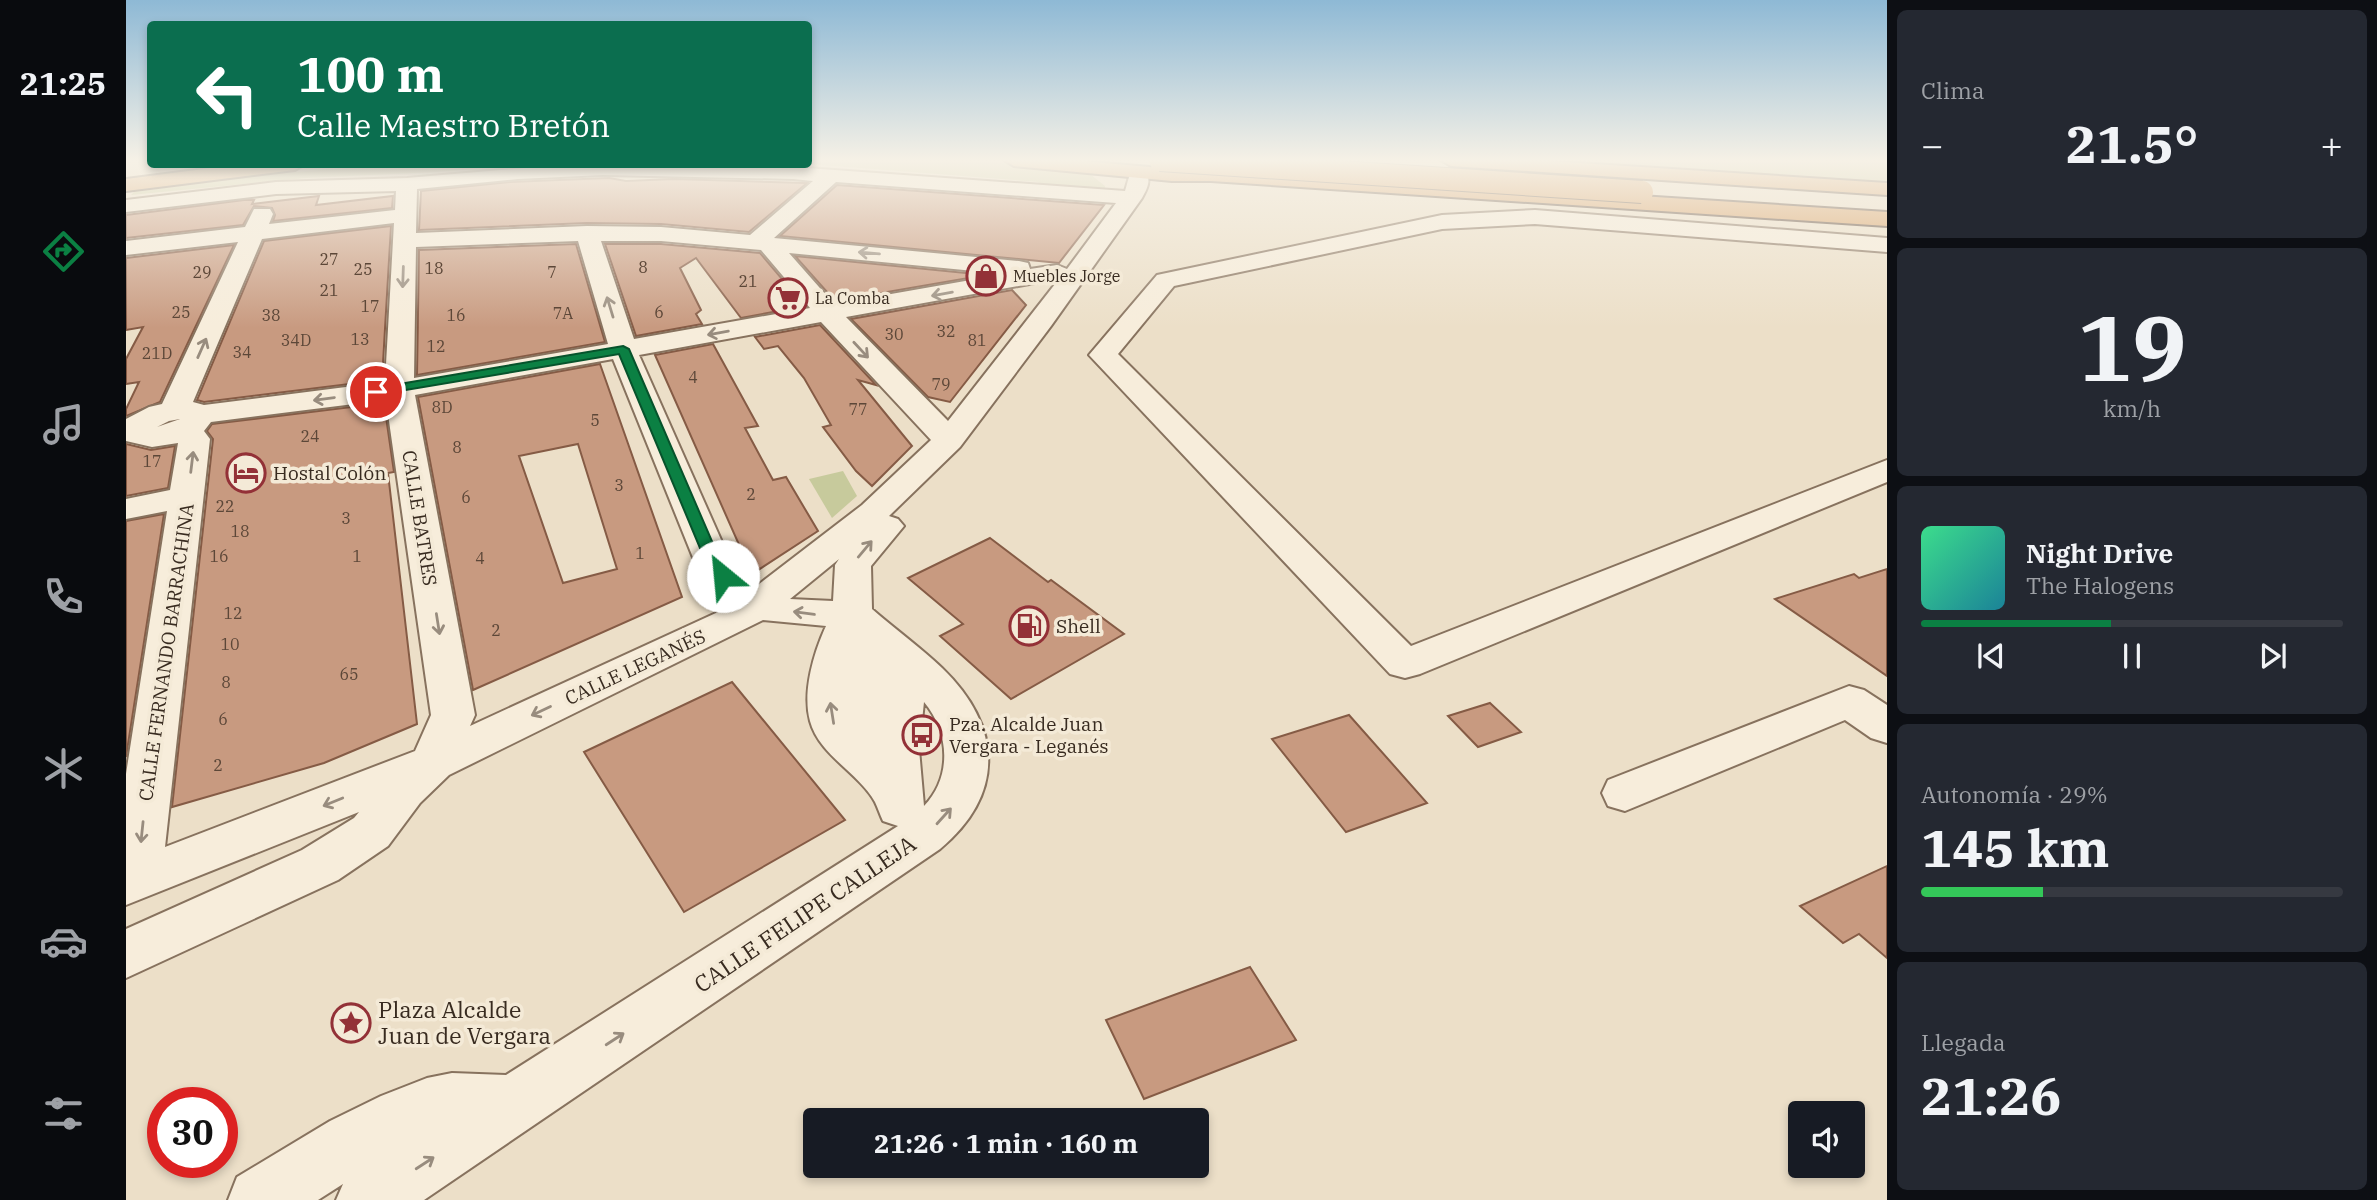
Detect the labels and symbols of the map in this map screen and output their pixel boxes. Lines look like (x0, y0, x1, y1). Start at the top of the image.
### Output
one-way arrow (859, 246, 881, 259)
house number: 27 (319, 249, 339, 269)
shop icon: Muebles Jorge (965, 255, 1007, 297)
house number: 8 (638, 257, 648, 277)
house number: 18 (424, 258, 444, 278)
house number: 25 (353, 259, 373, 279)
house number: 29 (192, 262, 212, 282)
house number: 7 (547, 262, 557, 282)
one-way arrow (396, 265, 409, 288)
place label: Muebles Jorge (1013, 266, 1120, 286)
house number: 21 (738, 271, 758, 291)
supermarket icon: La Comba (767, 277, 809, 319)
house number: 21 (319, 280, 339, 300)
place label: La Comba (815, 288, 890, 308)
one-way arrow (931, 288, 954, 301)
house number: 17 (360, 296, 380, 316)
one-way arrow (603, 297, 616, 319)
house number: 25 (171, 302, 191, 322)
house number: 6 (654, 302, 664, 322)
house number: 7A (553, 303, 573, 323)
house number: 38 (261, 305, 281, 325)
house number: 16 (446, 305, 466, 325)
house number: 32 (936, 321, 956, 341)
house number: 30 (884, 324, 904, 344)
one-way arrow (707, 327, 730, 340)
house number: 13 (350, 329, 370, 349)
house number: 34D (281, 330, 311, 350)
house number: 81 (967, 330, 987, 350)
house number: 12 (426, 336, 446, 356)
one-way arrow (196, 337, 209, 359)
one-way arrow (853, 341, 870, 358)
house number: 34 (232, 342, 252, 362)
house number: 21D (142, 343, 172, 363)
pin (346, 362, 406, 422)
house number: 4 (688, 367, 698, 387)
house number: 79 (931, 374, 951, 394)
one-way arrow (314, 392, 336, 405)
house number: 8D (432, 397, 452, 417)
house number: 77 (848, 399, 868, 419)
house number: 5 (590, 410, 600, 430)
house number: 24 (300, 426, 320, 446)
house number: 8 (452, 437, 462, 457)
street label: CALLE BATRES (397, 448, 443, 588)
house number: 17 (142, 451, 162, 471)
one-way arrow (185, 451, 198, 473)
hotel icon: Hostal Colón (225, 452, 267, 494)
place label: Hostal Colón (273, 461, 386, 485)
house number: 3 (614, 475, 624, 495)
house number: 2 (746, 484, 756, 504)
house number: 6 (461, 487, 471, 507)
house number: 22 (215, 496, 235, 516)
street label: CALLE FERNANDO BARRACHINA (133, 502, 199, 802)
house number: 3 (341, 508, 351, 528)
house number: 18 (230, 521, 250, 541)
position arrow (686, 539, 760, 613)
one-way arrow (857, 541, 873, 559)
house number: 1 (635, 543, 645, 563)
house number: 16 (209, 546, 229, 566)
house number: 1 (352, 546, 362, 566)
house number: 4 (475, 548, 485, 568)
house number: 12 (223, 603, 243, 623)
fuel station icon: Shell (1008, 605, 1050, 647)
one-way arrow (793, 606, 816, 619)
one-way arrow (432, 612, 445, 635)
place label: Shell (1056, 614, 1101, 638)
house number: 2 (491, 620, 501, 640)
street label: CALLE LEGANÉS (561, 624, 709, 710)
house number: 10 (220, 634, 240, 654)
house number: 65 (339, 664, 359, 684)
house number: 8 (221, 672, 231, 692)
one-way arrow (825, 702, 838, 725)
one-way arrow (531, 705, 552, 718)
house number: 6 (218, 709, 228, 729)
place label: Pza. Alcalde Juan Vergara - Leganés (949, 712, 1109, 758)
bus stop icon: Pza. Alcalde Juan Vergara - Leganés (901, 714, 943, 756)
house number: 2 (213, 755, 223, 775)
one-way arrow (322, 796, 344, 809)
one-way arrow (936, 807, 952, 825)
one-way arrow (135, 820, 148, 843)
street label: CALLE FELIPE CALLEJA (688, 828, 921, 999)
place label: Plaza Alcalde Juan de Vergara (378, 994, 551, 1050)
place icon: Plaza Alcalde Juan de Vergara (330, 1002, 372, 1044)
one-way arrow (605, 1031, 625, 1045)
speed limit sign: 30 (147, 1087, 238, 1178)
one-way arrow (414, 1155, 434, 1169)

